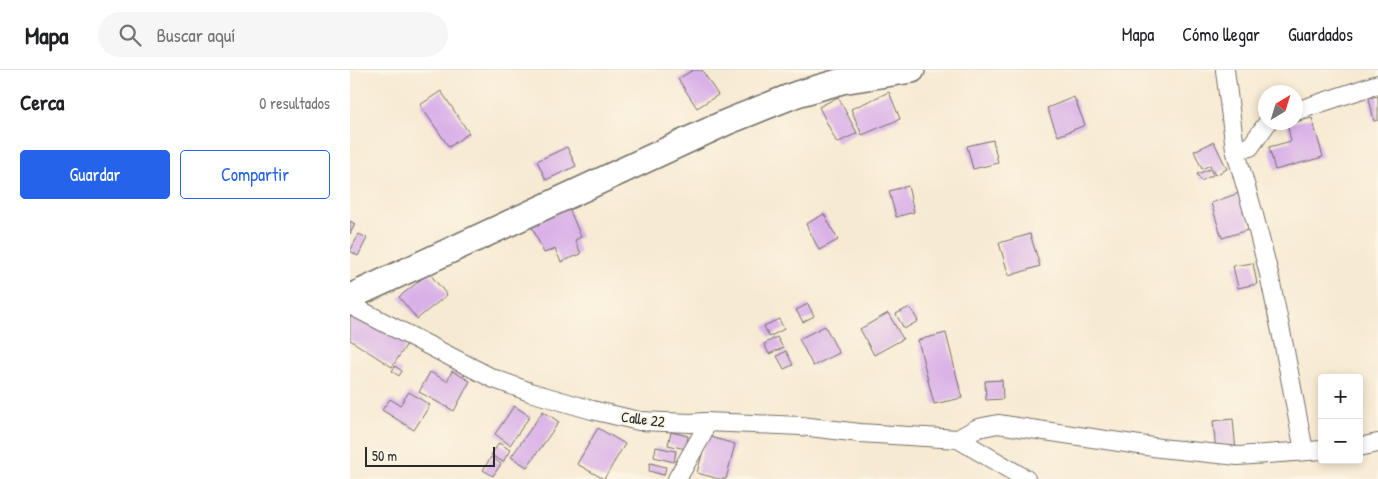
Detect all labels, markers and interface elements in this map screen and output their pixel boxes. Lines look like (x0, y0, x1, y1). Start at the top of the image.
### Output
search box (98, 12, 448, 57)
text: Mapa (25, 19, 68, 51)
icon: search (116, 21, 144, 49)
text: Buscar aquí (156, 22, 236, 48)
text: Mapa (1122, 22, 1154, 47)
text: Cómo llegar (1182, 22, 1260, 47)
text: Guardados (1288, 22, 1353, 47)
north arrow (1258, 85, 1303, 130)
text: Cerca (20, 88, 64, 117)
text: 0 resultados (259, 92, 330, 114)
button: Guardar (20, 150, 170, 199)
button: Compartir (180, 150, 330, 199)
map controls (1318, 374, 1363, 464)
button: + (1318, 374, 1363, 419)
street label: Calle 22 (620, 406, 666, 432)
button: − (1318, 419, 1363, 464)
scale bar (365, 444, 495, 467)
text: 50 m (372, 446, 397, 465)

